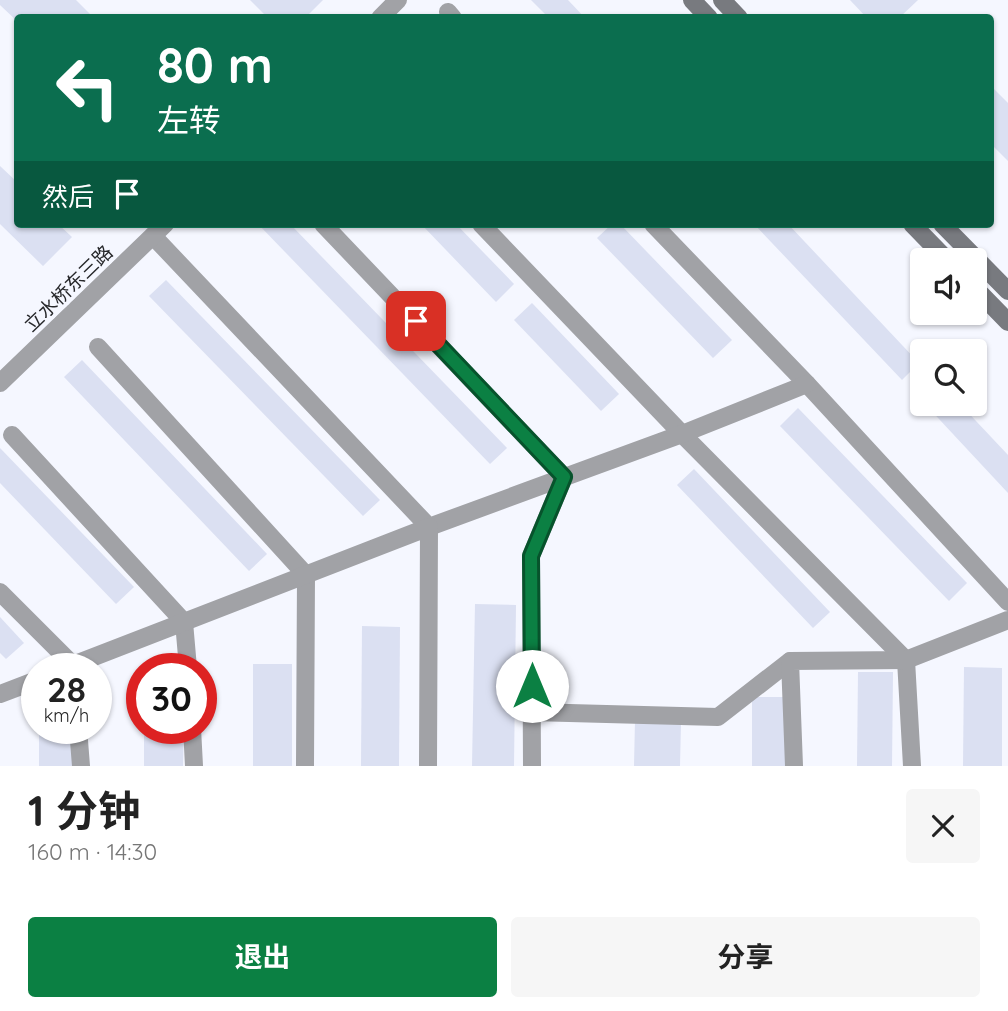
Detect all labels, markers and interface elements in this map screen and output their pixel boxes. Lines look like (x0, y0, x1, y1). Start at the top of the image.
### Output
text: 80 m (157, 34, 273, 95)
icon: left (42, 42, 133, 133)
text: 左转 (157, 100, 221, 140)
icon: arrive (108, 175, 146, 213)
text: 然后 (42, 180, 94, 213)
street label: 立水桥东三路 (19, 240, 117, 336)
map controls (910, 248, 987, 416)
button: sound (910, 248, 987, 325)
pin (386, 291, 446, 351)
icon: arrive (397, 302, 435, 340)
button: search (910, 339, 987, 416)
position arrow (495, 649, 569, 723)
speed limit sign: 30 (126, 653, 217, 744)
text: 28 (47, 667, 86, 711)
text: km/h (44, 704, 89, 727)
text: 1 分钟 (28, 784, 140, 837)
button: close (906, 789, 980, 863)
text: 160 m · 14:30 (28, 837, 157, 866)
button: 退出 (28, 917, 497, 997)
button: 分享 (511, 917, 980, 997)

